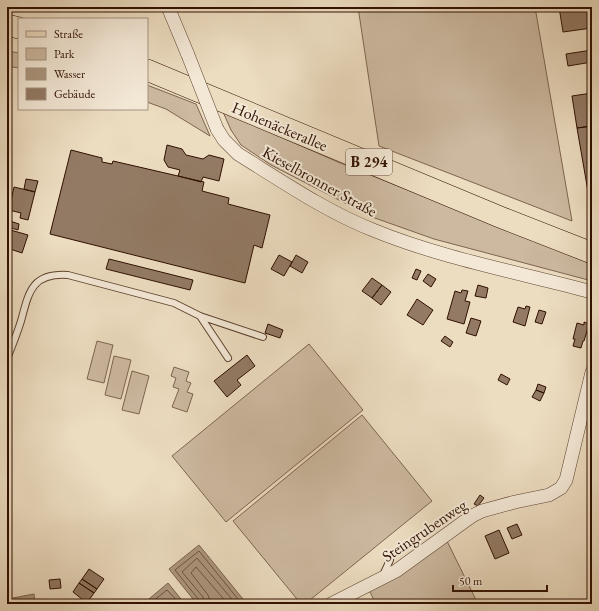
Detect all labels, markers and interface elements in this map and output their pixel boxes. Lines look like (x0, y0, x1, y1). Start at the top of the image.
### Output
legend (18, 18, 148, 110)
text: Straße (54, 26, 83, 42)
text: Park (54, 46, 75, 62)
text: Wasser (54, 66, 85, 82)
text: Gebäude (54, 86, 96, 102)
street label: Hohenäckerallee (229, 97, 331, 156)
street label: Kieselbronner Straße (259, 141, 381, 222)
road number: B 294 (346, 149, 392, 175)
street label: Steingrubenweg (378, 494, 472, 567)
scale bar (453, 567, 547, 593)
text: 50 m (459, 573, 483, 589)

